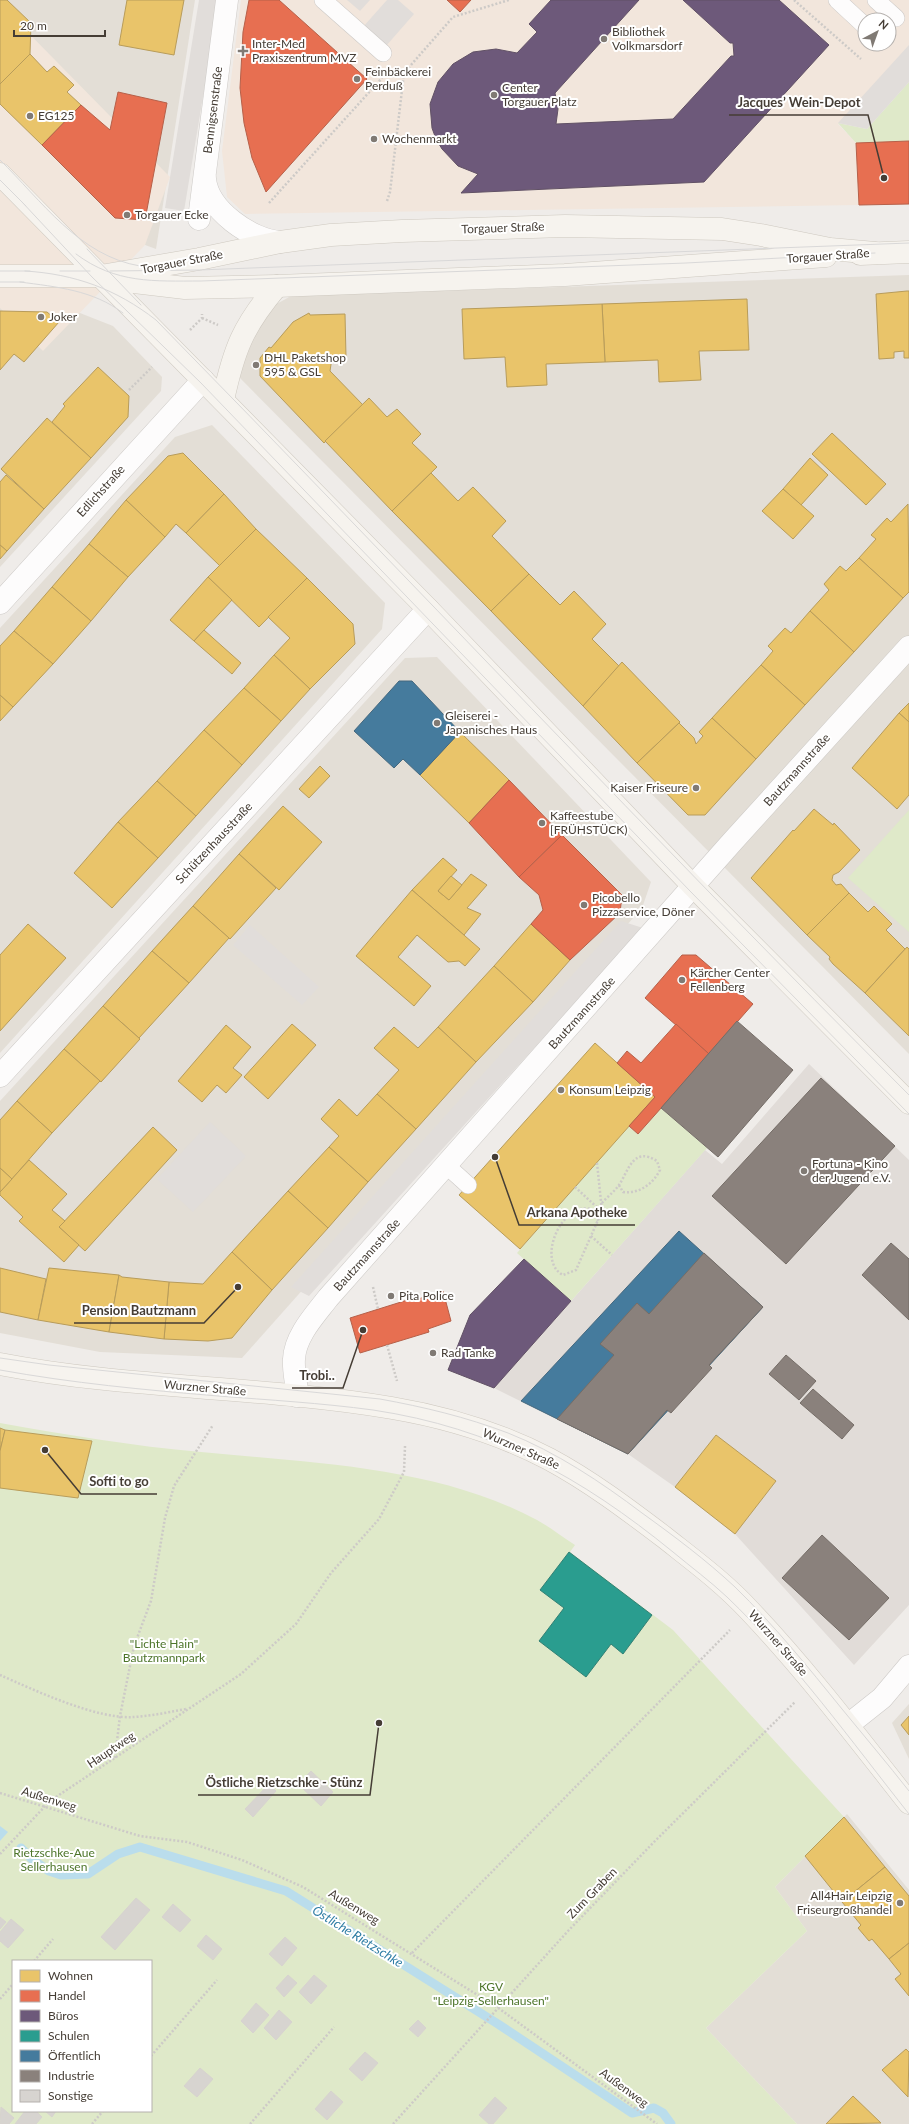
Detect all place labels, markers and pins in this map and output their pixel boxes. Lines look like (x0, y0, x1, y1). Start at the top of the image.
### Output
place label: Bibliothek Volkmarsdorf (612, 24, 683, 53)
marker: Bibliothek Volkmarsdorf (599, 34, 609, 44)
place label: Inter-Med Praxiszentrum MVZ (252, 36, 356, 65)
marker: Inter-Med Praxiszentrum MVZ (237, 45, 249, 57)
place label: Feinbäckerei Perduß (365, 64, 431, 93)
marker: Feinbäckerei Perduß (352, 74, 362, 84)
place label: Center Torgauer Platz (502, 80, 577, 109)
marker: Center Torgauer Platz (489, 90, 499, 100)
callout: Jacques’ Wein-Depot (729, 90, 868, 115)
place label: EG125 (38, 108, 74, 123)
marker: EG125 (25, 111, 35, 121)
place label: Wochenmarkt (382, 131, 457, 146)
marker: Wochenmarkt (369, 134, 379, 144)
place label: Torgauer Ecke (135, 207, 209, 222)
marker: Torgauer Ecke (122, 210, 132, 220)
place label: Joker (49, 309, 78, 324)
marker: Joker (36, 312, 46, 322)
place label: DHL Paketshop 595 & GSL (264, 350, 346, 379)
marker: DHL Paketshop 595 & GSL (251, 360, 261, 370)
place label: Gleiserei - Japanisches Haus (445, 708, 537, 737)
marker: Gleiserei - Japanisches Haus (432, 718, 442, 728)
place label: Kaiser Friseure (610, 780, 688, 795)
marker: Kaiser Friseure (691, 783, 701, 793)
place label: Kaffeestube [FRÜHSTÜCK) (550, 808, 628, 837)
marker: Kaffeestube [FRÜHSTÜCK) (537, 818, 547, 828)
place label: Picobello Pizzaservice, Döner (592, 890, 695, 919)
marker: Picobello Pizzaservice, Döner (579, 900, 589, 910)
place label: Kärcher Center Fellenberg (690, 965, 770, 994)
marker: Kärcher Center Fellenberg (677, 975, 687, 985)
place label: Konsum Leipzig (569, 1082, 651, 1097)
marker: Konsum Leipzig (556, 1085, 566, 1095)
place label: Fortuna - Kino der Jugend e.V. (812, 1156, 891, 1185)
marker: Fortuna - Kino der Jugend e.V. (799, 1166, 809, 1176)
callout: Arkana Apotheke (519, 1200, 635, 1225)
place label: Pita Police (399, 1288, 454, 1303)
marker: Pita Police (386, 1291, 396, 1301)
callout: Pension Bautzmann (74, 1298, 204, 1323)
place label: Rad Tanke (441, 1345, 494, 1360)
marker: Rad Tanke (428, 1348, 438, 1358)
callout: Trobi.. (292, 1363, 343, 1388)
callout: Softi to go (81, 1469, 157, 1494)
callout: Östliche Rietzschke - Stünz (198, 1770, 370, 1795)
place label: All4Hair Leipzig Friseurgroßhandel (797, 1888, 892, 1917)
marker: All4Hair Leipzig Friseurgroßhandel (895, 1898, 905, 1908)

